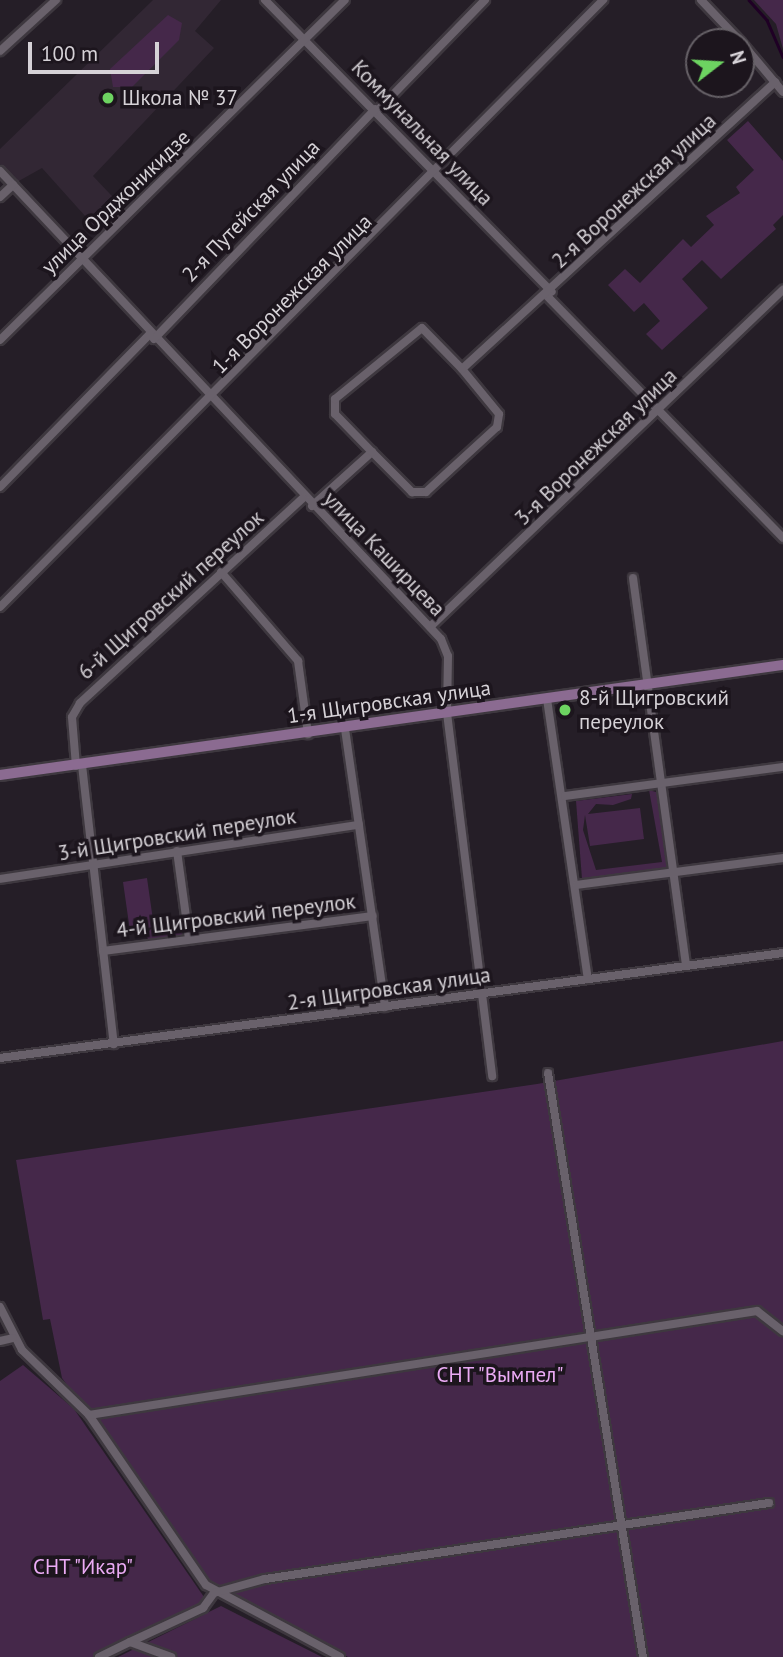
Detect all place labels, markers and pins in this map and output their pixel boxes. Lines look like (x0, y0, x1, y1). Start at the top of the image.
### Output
place label: Школа № 37 (122, 85, 238, 111)
marker: Школа № 37 (100, 90, 116, 106)
place label: 8-й Щигровский переулок (579, 685, 729, 735)
marker: 8-й Щигровский переулок (557, 702, 573, 718)

